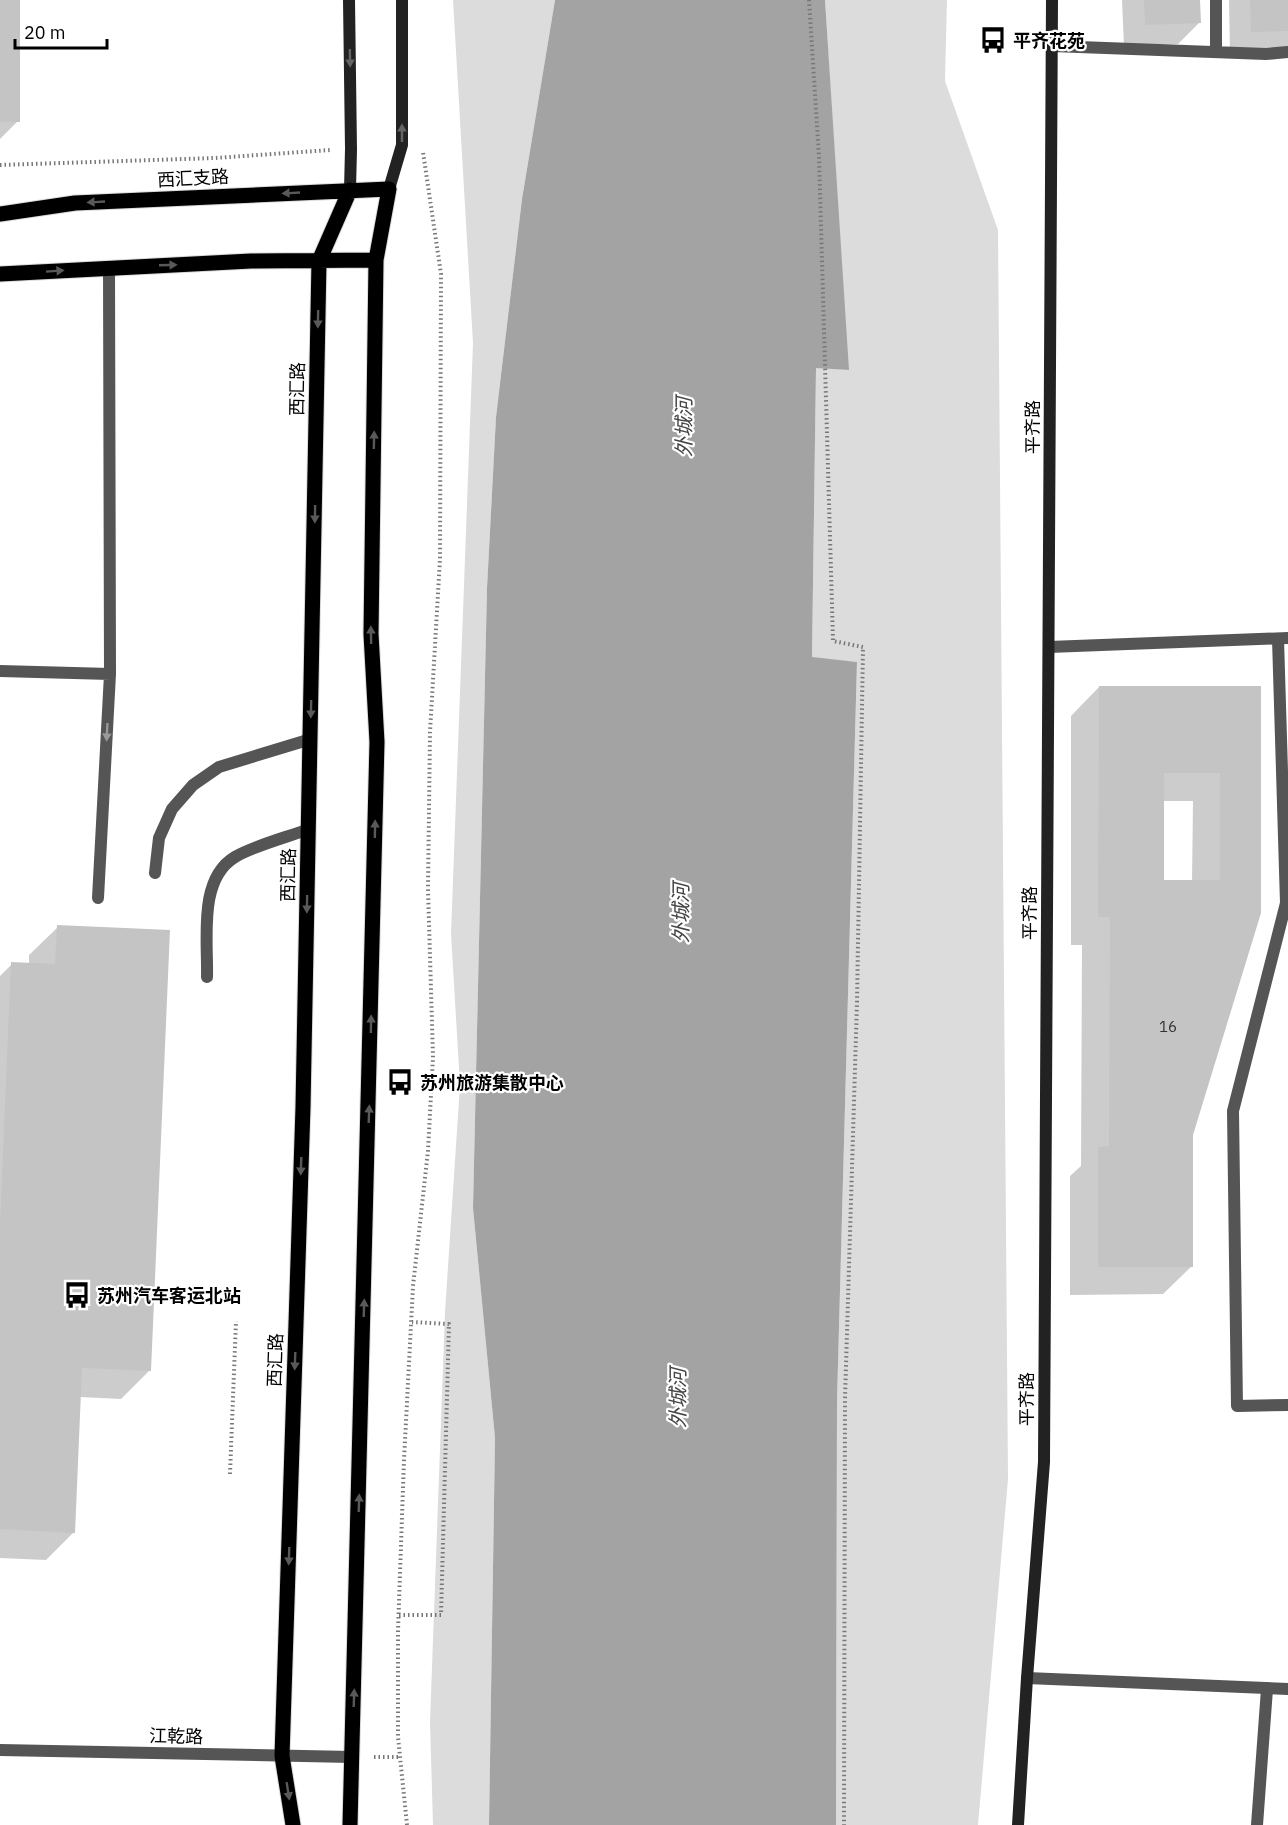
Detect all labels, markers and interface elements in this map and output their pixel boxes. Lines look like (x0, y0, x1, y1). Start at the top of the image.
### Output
scale bar (15, 12, 106, 50)
text: 20 m (24, 21, 66, 44)
bus stop icon: 平齐花苑 (978, 25, 1008, 55)
place label: 平齐花苑 (1013, 29, 1085, 52)
one-way arrow (345, 49, 355, 68)
one-way arrow (397, 123, 407, 142)
street label: 西汇支路 (156, 165, 230, 191)
one-way arrow (282, 188, 301, 197)
one-way arrow (87, 197, 106, 206)
one-way arrow (158, 260, 177, 269)
one-way arrow (45, 266, 64, 275)
one-way arrow (313, 310, 323, 329)
street label: 西汇路 (285, 362, 309, 416)
water label: 外城河 (670, 393, 697, 457)
street label: 平齐路 (1021, 400, 1044, 454)
one-way arrow (369, 430, 379, 449)
one-way arrow (310, 505, 320, 524)
one-way arrow (366, 625, 376, 644)
one-way arrow (306, 700, 316, 719)
one-way arrow (102, 723, 111, 742)
one-way arrow (371, 820, 380, 839)
street label: 西汇路 (276, 848, 300, 902)
water label: 外城河 (667, 879, 694, 943)
street label: 平齐路 (1018, 886, 1041, 940)
one-way arrow (303, 895, 312, 914)
one-way arrow (367, 1015, 376, 1034)
house number: 16 (1159, 1017, 1177, 1036)
bus stop icon: 苏州旅游集散中心 (385, 1067, 415, 1097)
place label: 苏州旅游集散中心 (420, 1071, 564, 1094)
one-way arrow (365, 1104, 374, 1123)
one-way arrow (296, 1156, 306, 1175)
bus stop icon: 苏州汽车客运北站 (62, 1280, 92, 1310)
place label: 苏州汽车客运北站 (97, 1284, 241, 1307)
one-way arrow (359, 1299, 369, 1318)
street label: 西汇路 (263, 1333, 287, 1387)
one-way arrow (290, 1351, 299, 1370)
water label: 外城河 (664, 1364, 691, 1428)
street label: 平齐路 (1015, 1372, 1038, 1426)
one-way arrow (354, 1494, 364, 1513)
one-way arrow (284, 1546, 293, 1565)
one-way arrow (349, 1689, 358, 1708)
street label: 江乾路 (149, 1724, 203, 1748)
one-way arrow (283, 1781, 292, 1800)

